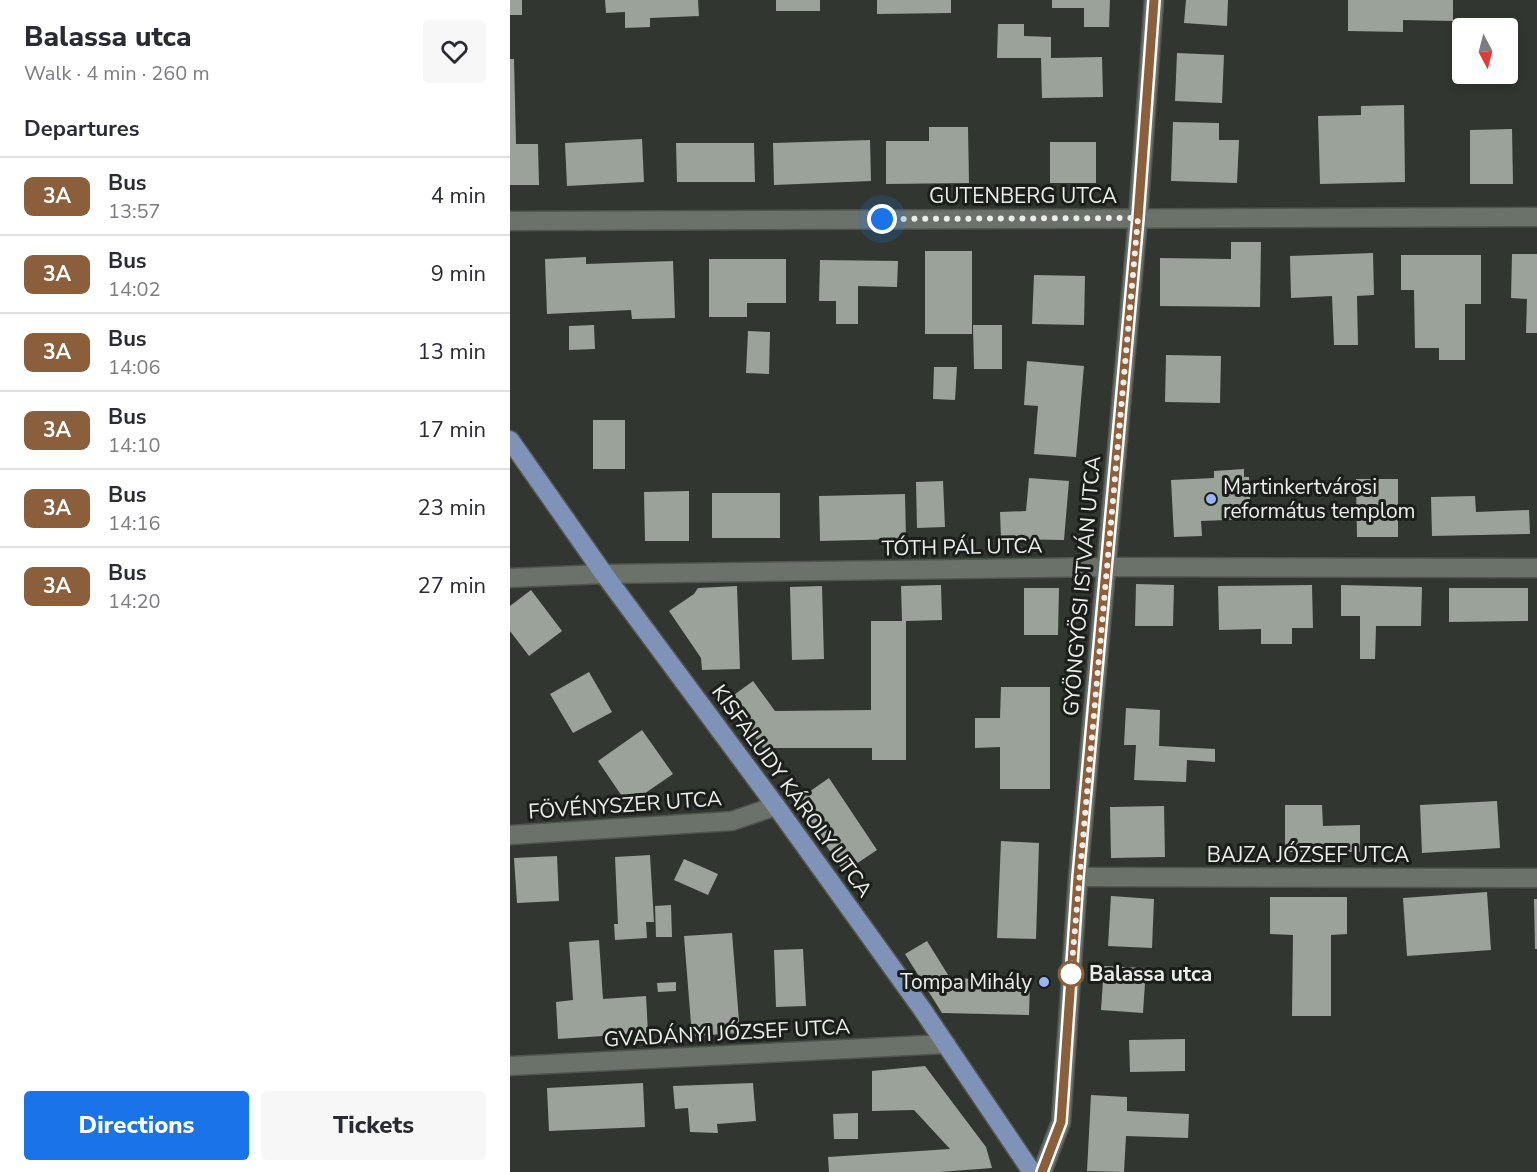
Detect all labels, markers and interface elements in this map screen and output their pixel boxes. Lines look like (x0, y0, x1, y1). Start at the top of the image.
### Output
text: Balassa utca (24, 18, 192, 56)
north arrow (1452, 18, 1518, 84)
map controls (1452, 18, 1518, 84)
button: heart (423, 20, 486, 83)
text: Walk · 4 min · 260 m (24, 60, 210, 87)
text: Departures (24, 114, 139, 144)
text: Bus (108, 168, 147, 198)
text: 4 min (431, 181, 486, 211)
text: 3A (43, 182, 71, 210)
street label: GUTENBERG UTCA (929, 182, 1117, 210)
text: 13:57 (108, 198, 161, 225)
your location (867, 204, 897, 234)
text: Bus (108, 246, 147, 276)
text: 9 min (431, 259, 486, 289)
text: 3A (43, 260, 71, 288)
text: 14:02 (108, 276, 161, 303)
text: Bus (108, 324, 147, 354)
text: 13 min (418, 337, 486, 367)
text: 3A (43, 338, 71, 366)
text: 14:06 (108, 354, 161, 381)
text: Bus (108, 402, 147, 432)
text: 17 min (418, 415, 486, 445)
text: 3A (43, 416, 71, 444)
text: 14:10 (108, 432, 161, 459)
street label: GYÖNGYÖSI ISTVÁN UTCA (1057, 455, 1107, 717)
place label: Martinkertvárosi református templom (1223, 473, 1416, 525)
text: Bus (108, 480, 147, 510)
marker: Martinkertvárosi református templom (1204, 492, 1218, 506)
text: 23 min (418, 493, 486, 523)
text: 3A (43, 494, 71, 522)
text: 14:16 (108, 510, 161, 537)
street label: TÓTH PÁL UTCA (881, 532, 1043, 562)
text: Bus (108, 558, 147, 588)
text: 27 min (418, 571, 486, 601)
text: 3A (43, 572, 71, 600)
text: 14:20 (108, 588, 161, 615)
street label: KISFALUDY KÁROLY UTCA (705, 679, 879, 903)
street label: FÖVÉNYSZER UTCA (527, 784, 723, 826)
street label: BAJZA JÓZSEF UTCA (1207, 841, 1409, 869)
place label: Balassa utca (1089, 960, 1212, 988)
marker: Balassa utca (1058, 961, 1084, 987)
place label: Tompa Mihály (900, 968, 1032, 996)
marker: Tompa Mihály (1037, 975, 1051, 989)
street label: GVADÁNYI JÓZSEF UTCA (603, 1013, 851, 1053)
button: Directions (24, 1091, 249, 1160)
button: Tickets (261, 1091, 486, 1160)

